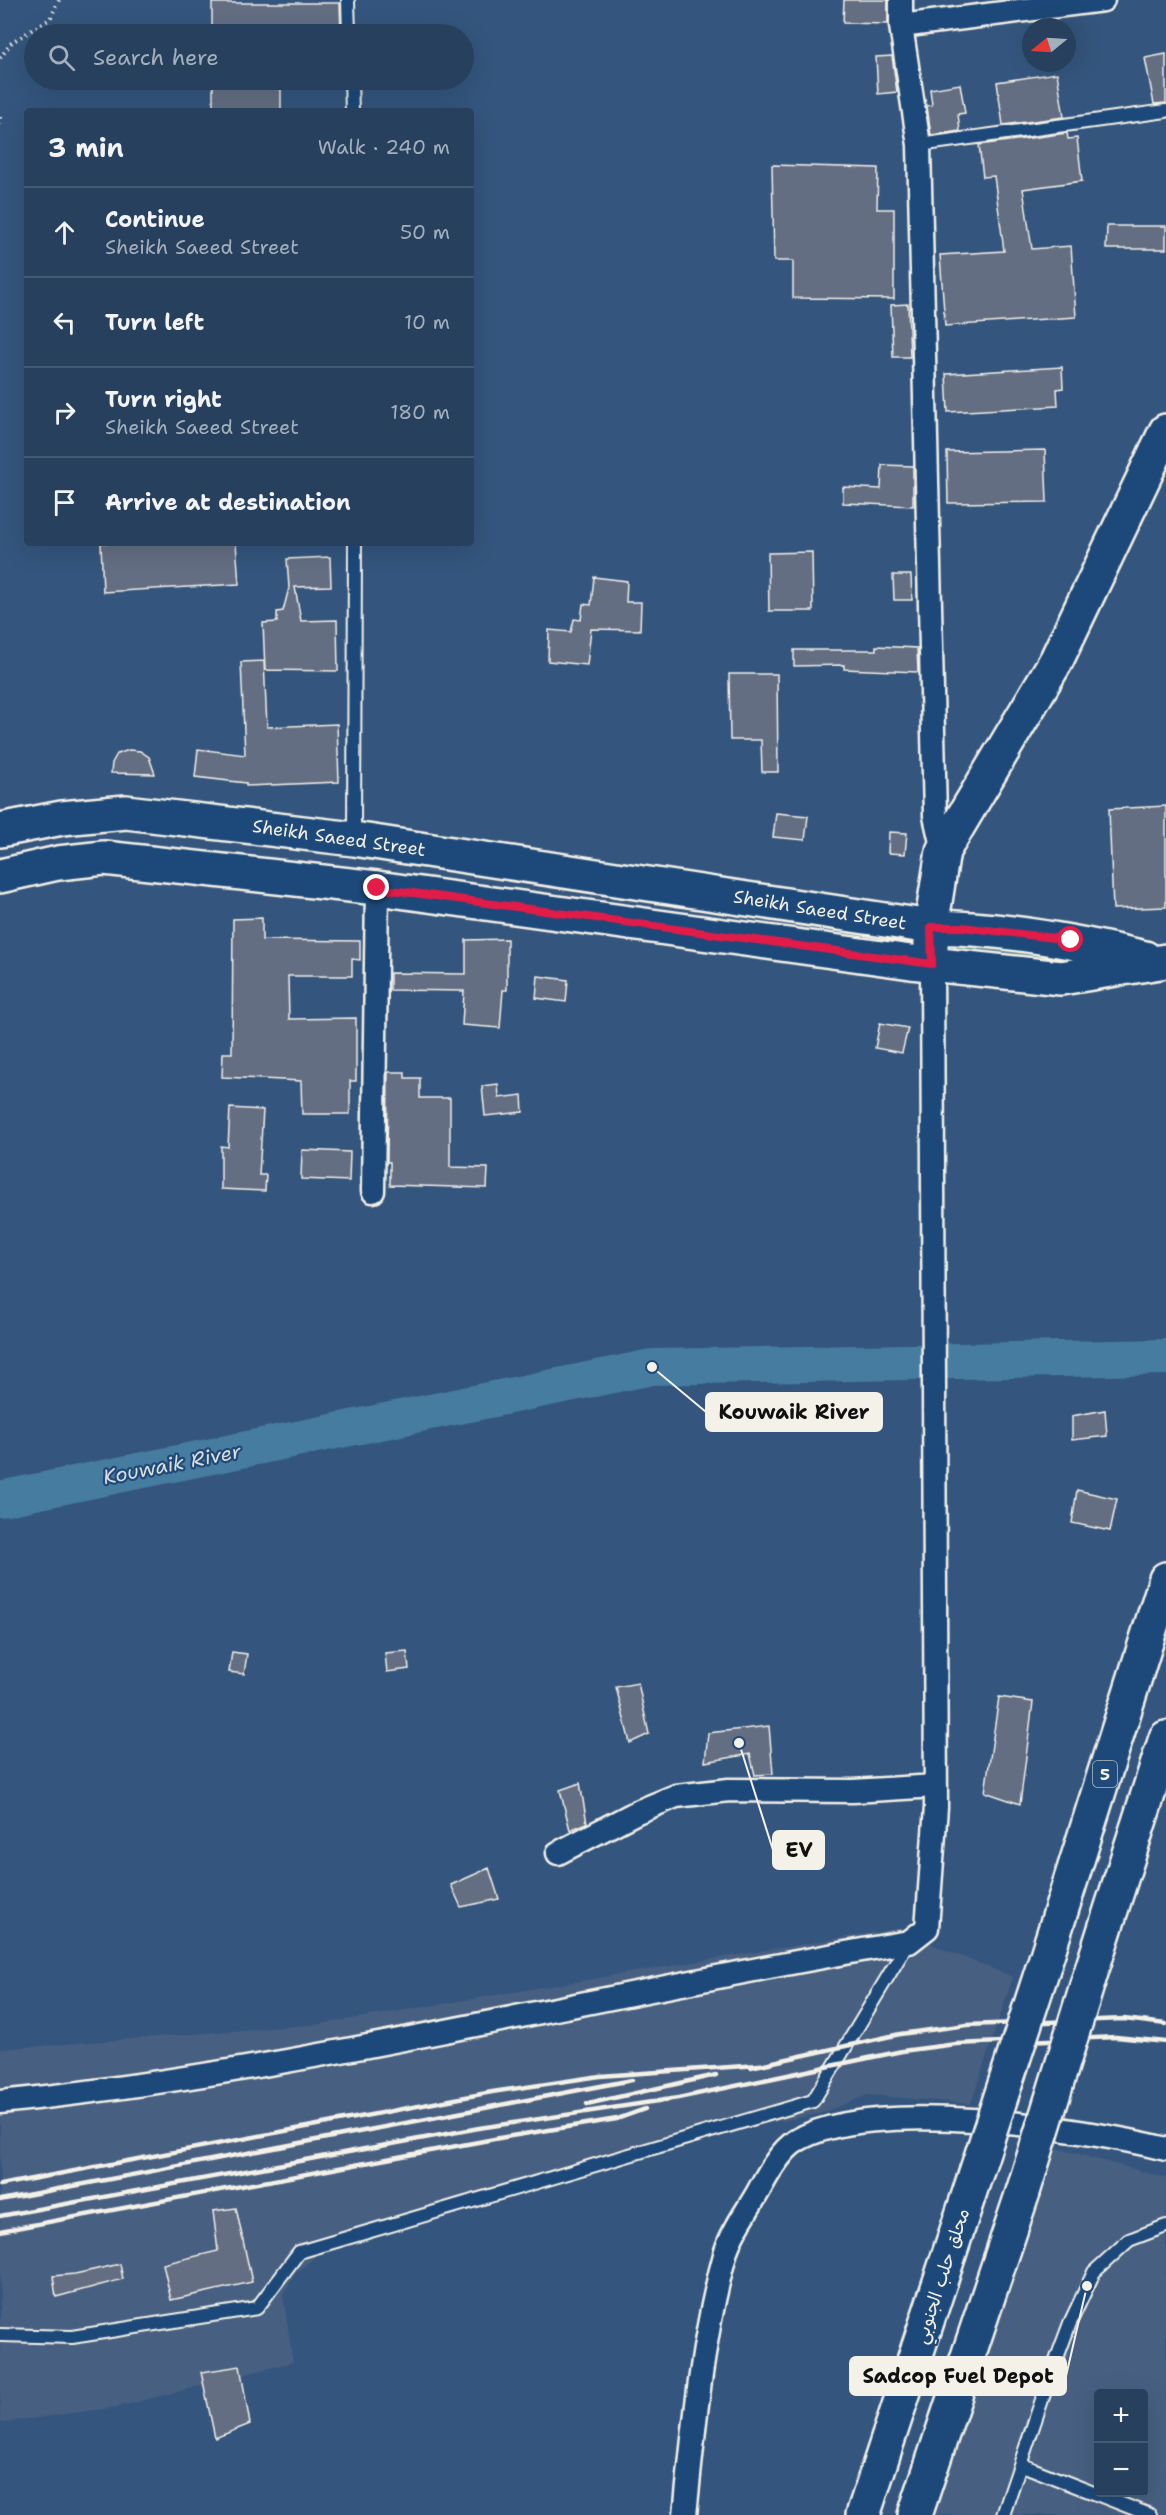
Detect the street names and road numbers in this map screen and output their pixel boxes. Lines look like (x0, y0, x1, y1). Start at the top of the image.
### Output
street label: Sheikh Saeed Street (251, 814, 427, 862)
street label: Sheikh Saeed Street (732, 884, 908, 936)
road number: 5 (1093, 1761, 1117, 1787)
street label: محلق حلب الجنوبي (909, 2205, 979, 2348)

